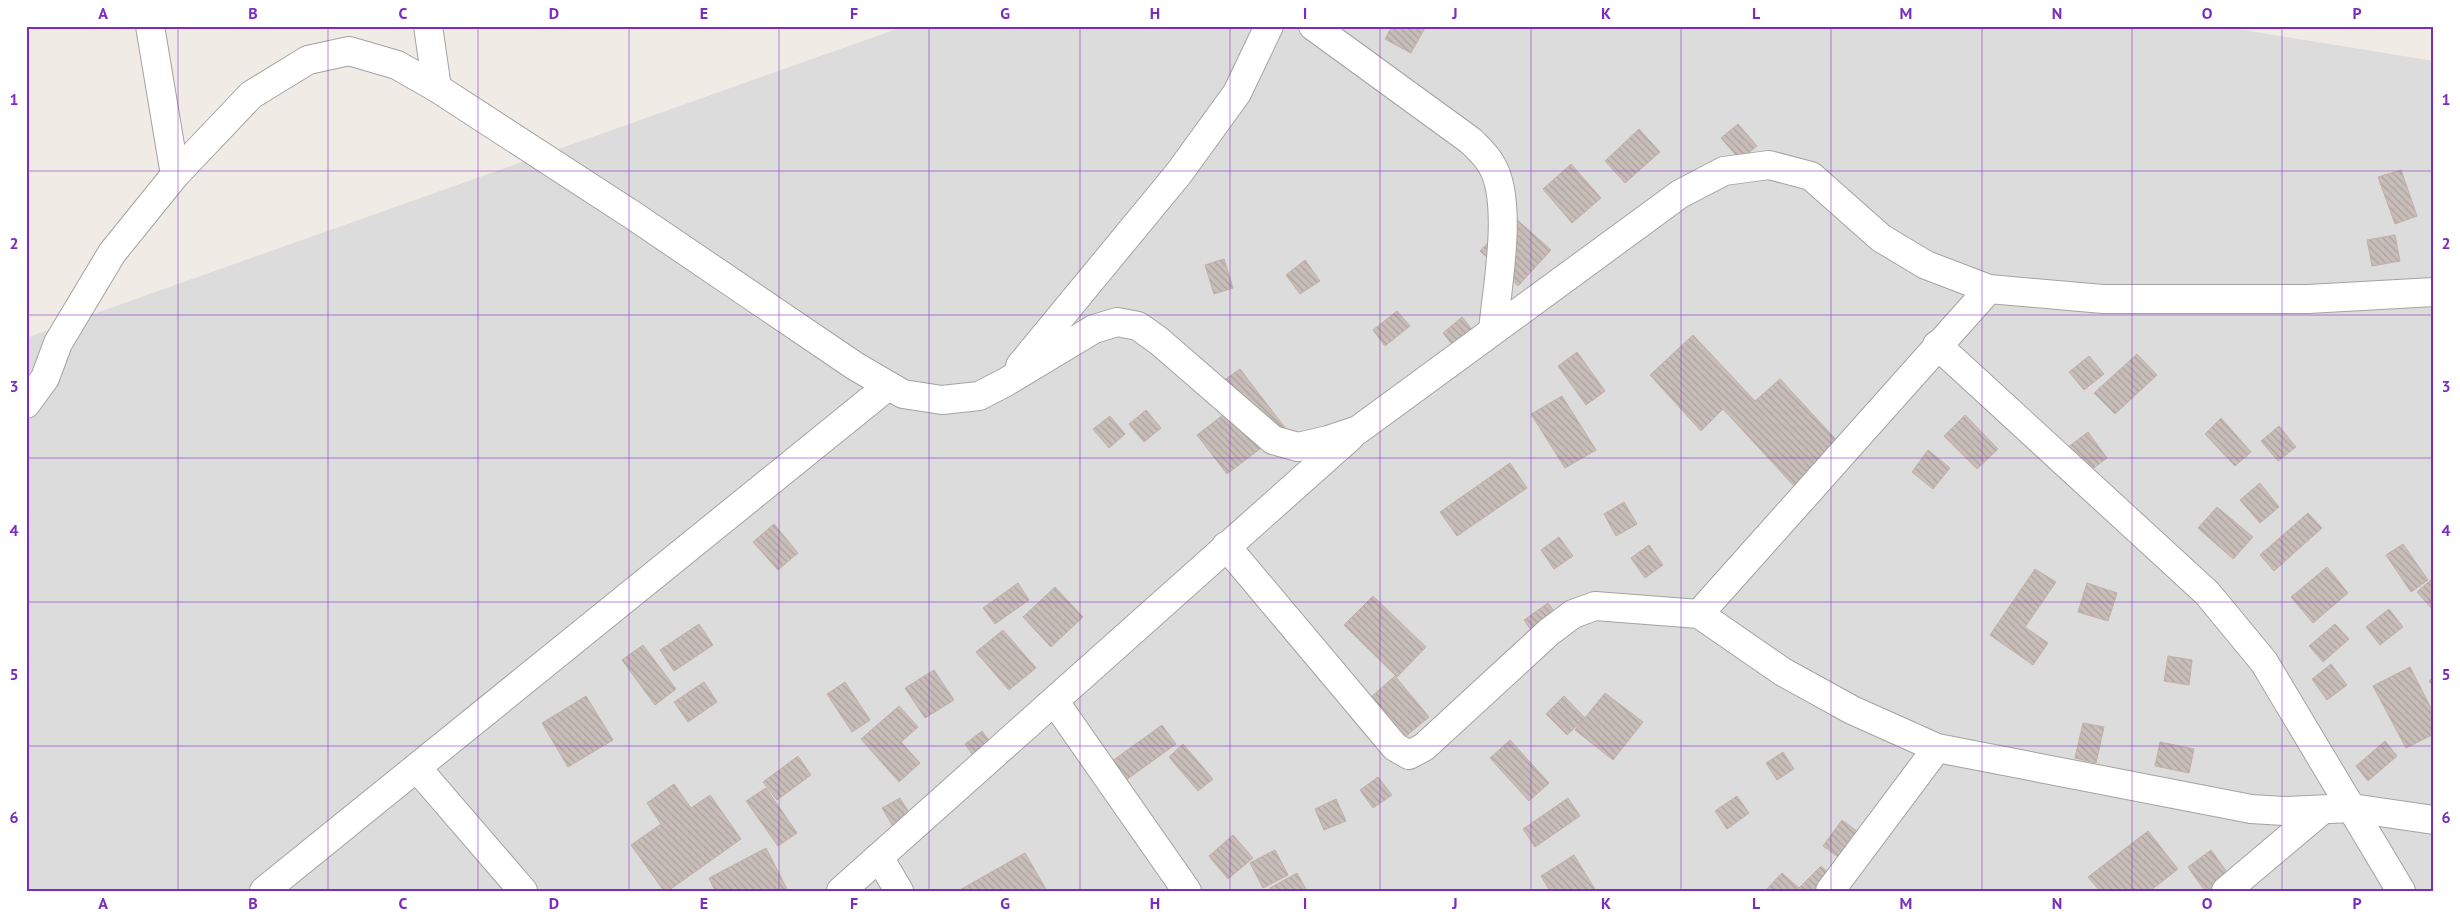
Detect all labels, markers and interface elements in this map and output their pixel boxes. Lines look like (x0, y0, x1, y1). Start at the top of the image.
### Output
text: A (98, 3, 108, 23)
text: B (248, 3, 258, 23)
text: C (399, 3, 408, 23)
text: D (549, 3, 559, 23)
text: E (700, 3, 708, 23)
text: F (850, 3, 858, 23)
text: G (1000, 3, 1010, 23)
text: H (1150, 3, 1160, 23)
text: I (1303, 3, 1307, 23)
text: J (1451, 3, 1458, 23)
text: K (1601, 3, 1611, 23)
text: L (1752, 3, 1761, 23)
text: M (1900, 3, 1912, 23)
text: N (2052, 3, 2062, 23)
text: O (2202, 3, 2213, 23)
text: P (2352, 3, 2362, 23)
text: 1 (9, 89, 19, 109)
text: 1 (2441, 89, 2451, 109)
text: 2 (9, 233, 19, 253)
text: 2 (2441, 233, 2451, 253)
text: 3 (9, 376, 19, 396)
text: 3 (2441, 376, 2451, 396)
text: 4 (9, 520, 19, 540)
text: 4 (2441, 520, 2451, 540)
text: 5 (9, 664, 19, 684)
text: 5 (2441, 664, 2451, 684)
text: 6 (9, 807, 19, 827)
text: 6 (2441, 807, 2451, 827)
text: A (98, 893, 108, 913)
text: B (248, 893, 258, 913)
text: C (399, 893, 408, 913)
text: D (549, 893, 559, 913)
text: E (700, 893, 708, 913)
text: F (850, 893, 858, 913)
text: G (1000, 893, 1010, 913)
text: H (1150, 893, 1160, 913)
text: I (1303, 893, 1307, 913)
text: J (1451, 893, 1458, 913)
text: K (1601, 893, 1611, 913)
text: L (1752, 893, 1761, 913)
text: M (1900, 893, 1912, 913)
text: N (2052, 893, 2062, 913)
text: O (2202, 893, 2213, 913)
text: P (2352, 893, 2362, 913)

